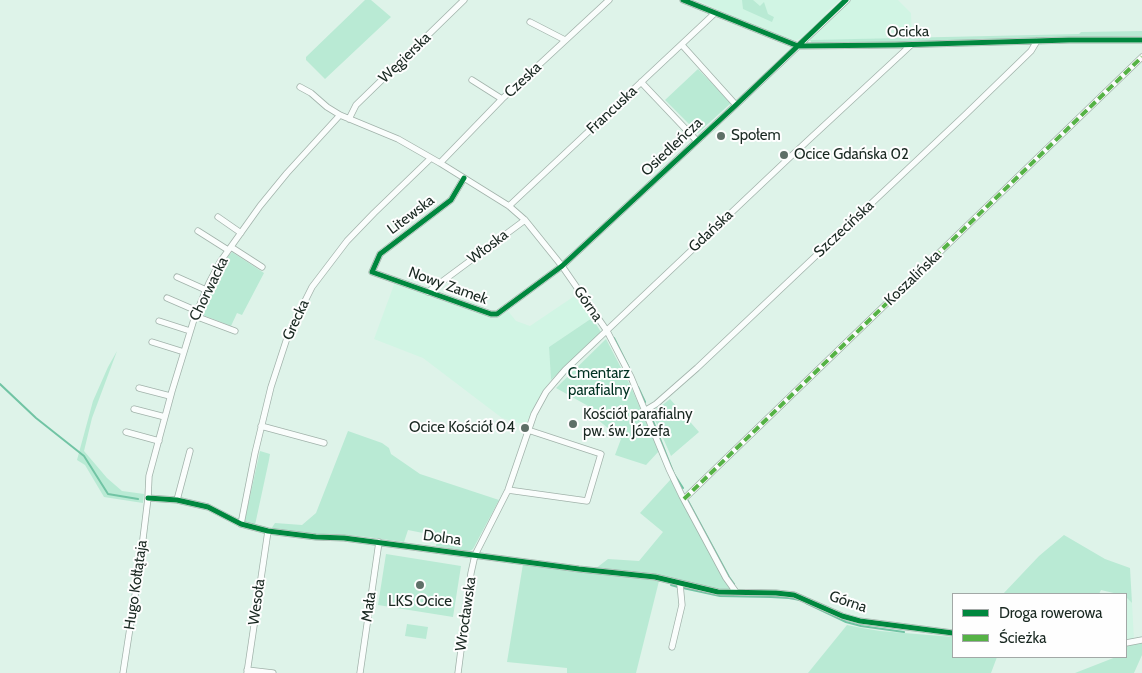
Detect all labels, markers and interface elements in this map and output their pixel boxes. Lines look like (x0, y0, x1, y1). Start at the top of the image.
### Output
street label: Ocicka (887, 23, 929, 41)
street label: Węgierska (375, 29, 435, 87)
street label: Czeska (501, 58, 545, 102)
street label: Francuska (583, 82, 641, 138)
street label: Osiedleńcza (638, 114, 706, 180)
place label: Społem (731, 127, 781, 145)
marker: Społem (715, 130, 727, 142)
place label: Ocice Gdańska 02 (794, 146, 909, 164)
marker: Ocice Gdańska 02 (778, 149, 790, 161)
street label: Litewska (384, 191, 438, 239)
street label: Szczecińska (810, 197, 878, 261)
street label: Gdańska (685, 206, 737, 256)
street label: Włoska (464, 226, 512, 268)
street label: Koszalińska (881, 247, 945, 309)
street label: Chorwacka (186, 254, 232, 324)
street label: Nowy Zamek (406, 263, 490, 309)
street label: Górna (570, 283, 606, 325)
street label: Grecka (279, 297, 313, 343)
park label: Cmentarz parafialny (568, 365, 630, 400)
place label: Kościół parafialny pw. św. Józefa (583, 406, 693, 441)
marker: Kościół parafialny pw. św. Józefa (567, 418, 579, 430)
place label: Ocice Kościół 04 (409, 419, 515, 437)
marker: Ocice Kościół 04 (519, 422, 531, 434)
street label: Dolna (422, 526, 462, 550)
street label: Hugo Kołłątaja (121, 539, 151, 631)
street label: Wrocławska (452, 576, 480, 652)
street label: Wesoła (245, 578, 269, 626)
marker: LKS Ocice (414, 579, 426, 591)
street label: Górna (827, 587, 869, 617)
street label: Mała (358, 591, 380, 623)
place label: LKS Ocice (388, 593, 452, 611)
legend (952, 593, 1127, 658)
text: Droga rowerowa (999, 604, 1103, 622)
text: Ścieżka (999, 629, 1046, 647)

